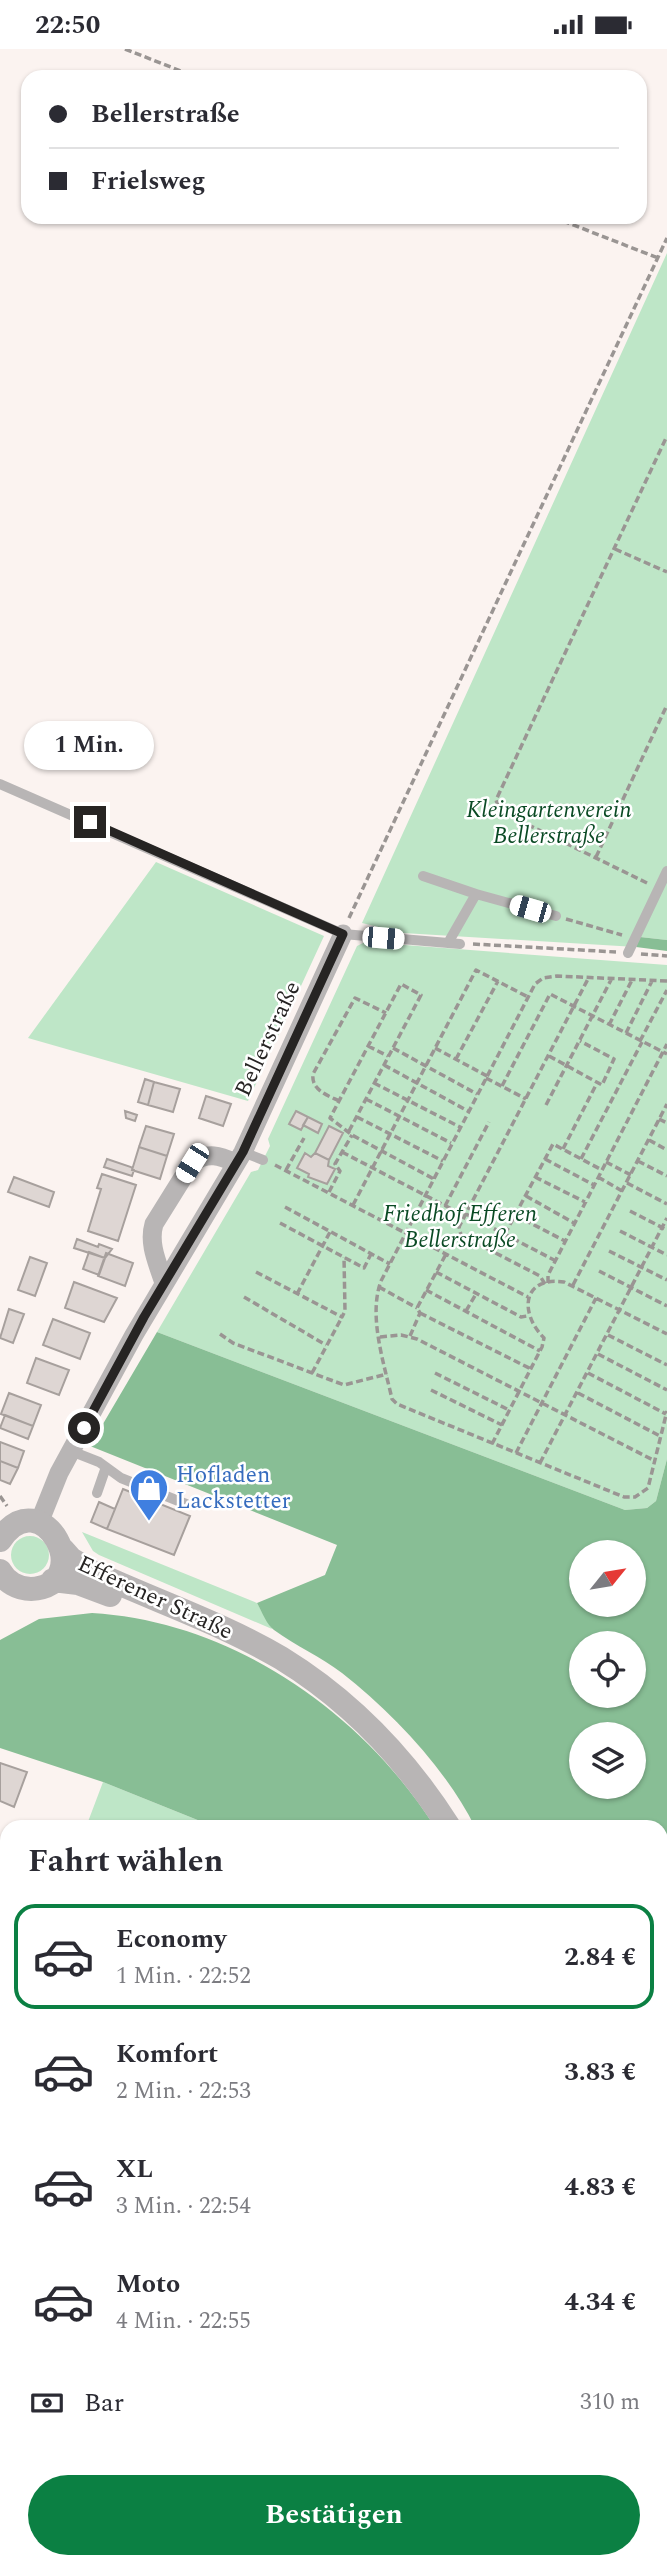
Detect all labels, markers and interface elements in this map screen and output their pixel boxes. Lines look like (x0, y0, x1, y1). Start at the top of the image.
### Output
text: 22:50 (35, 5, 100, 45)
text: Bellerstraße (91, 94, 240, 134)
text: Frielsweg (91, 161, 206, 201)
callout: 1 Min. (25, 721, 155, 769)
text: 1 Min. (54, 728, 124, 763)
park label: Kleingartenverein Bellerstraße (466, 793, 632, 854)
route end (74, 806, 106, 838)
car (507, 893, 554, 925)
car (362, 926, 405, 950)
street label: Bellerstraße (226, 975, 310, 1103)
car (172, 1140, 213, 1186)
park label: Friedhof Efferen Bellerstraße (383, 1197, 537, 1258)
route start (68, 1412, 100, 1444)
place label: Hofladen Lackstetter (176, 1458, 291, 1519)
shop icon: Hofladen Lackstetter (128, 1467, 170, 1522)
north arrow (569, 1540, 646, 1617)
map controls (569, 1540, 646, 1799)
street label: Efferener Straße (71, 1547, 239, 1649)
button: locate (569, 1631, 646, 1708)
button: layers (569, 1722, 646, 1799)
text: Fahrt wählen (28, 1837, 223, 1886)
text: Economy (116, 1919, 226, 1959)
icon: car (32, 1925, 95, 1988)
text: 2.84 € (564, 1937, 636, 1977)
text: 1 Min. · 22:52 (116, 1959, 251, 1994)
text: Komfort (116, 2034, 218, 2074)
icon: car (32, 2040, 95, 2103)
text: 3.83 € (564, 2052, 636, 2092)
text: 2 Min. · 22:53 (116, 2074, 251, 2109)
text: XL (116, 2149, 153, 2189)
icon: car (32, 2155, 95, 2218)
text: 4.83 € (564, 2167, 636, 2207)
text: 3 Min. · 22:54 (116, 2189, 251, 2224)
text: Moto (116, 2264, 180, 2304)
icon: car (32, 2270, 95, 2333)
text: 4.34 € (564, 2282, 636, 2322)
text: 4 Min. · 22:55 (116, 2304, 251, 2339)
text: Bar (84, 2383, 124, 2423)
icon: cash (28, 2384, 66, 2422)
text: 310 m (580, 2385, 640, 2420)
button: Bestätigen (28, 2475, 640, 2555)

